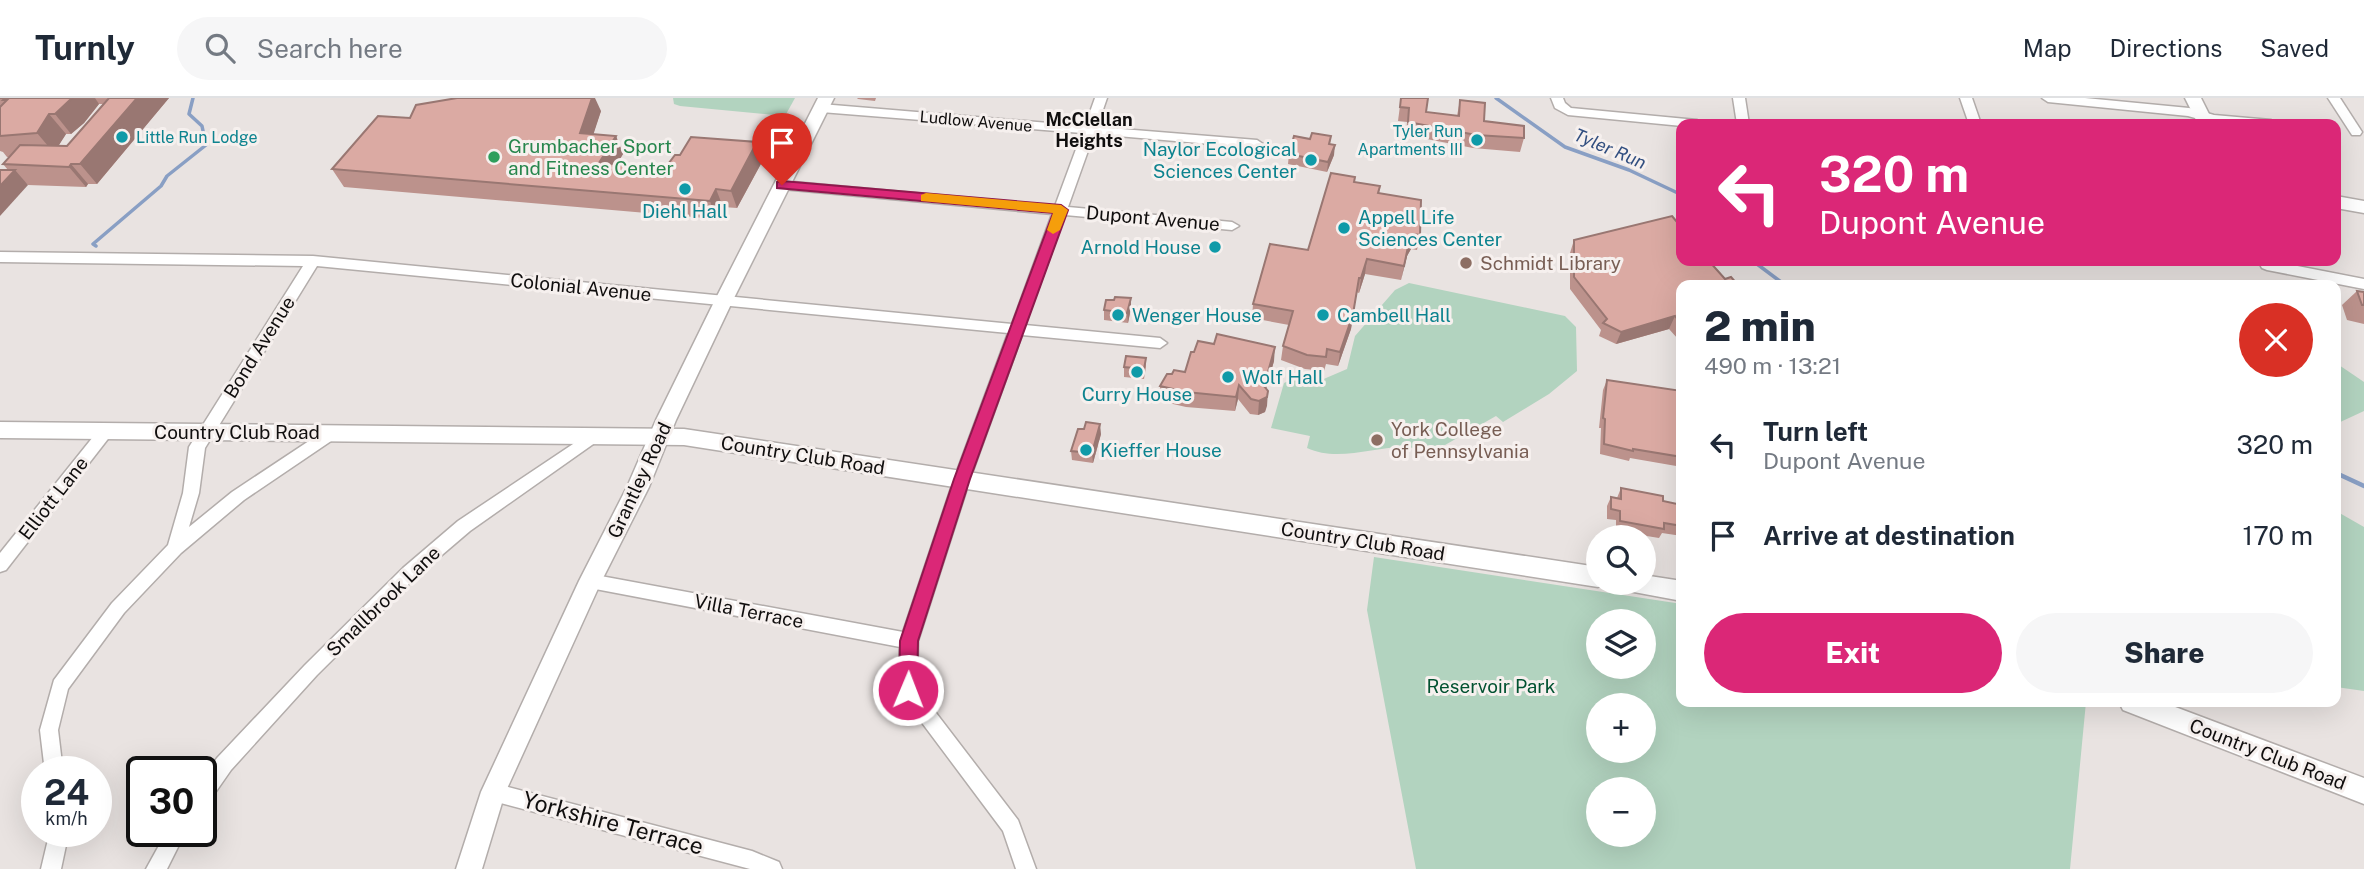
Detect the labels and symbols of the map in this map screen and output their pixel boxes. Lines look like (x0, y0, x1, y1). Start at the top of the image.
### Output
street label: Ludlow Avenue (919, 107, 1033, 136)
district label: McClellan Heights (1045, 109, 1133, 151)
pin (752, 113, 812, 185)
place label: Tyler Run Apartments III (1358, 122, 1463, 159)
water label: Tyler Run (1571, 124, 1649, 173)
place label: Little Run Lodge (136, 128, 258, 147)
marker: Little Run Lodge (114, 129, 130, 145)
marker: Tyler Run Apartments III (1469, 132, 1485, 148)
place label: Grumbacher Sport and Fitness Center (508, 135, 674, 179)
place label: Naylor Ecological Sciences Center (1143, 138, 1297, 182)
marker: Grumbacher Sport and Fitness Center (486, 149, 502, 165)
marker: Naylor Ecological Sciences Center (1303, 152, 1319, 168)
marker: Diehl Hall (677, 181, 693, 197)
place label: Diehl Hall (642, 200, 728, 222)
street label: Dupont Avenue (1085, 201, 1221, 235)
place label: Appell Life Sciences Center (1358, 206, 1502, 250)
marker: Appell Life Sciences Center (1336, 220, 1352, 236)
place label: Arnold House (1081, 236, 1201, 258)
marker: Arnold House (1207, 239, 1223, 255)
place label: Schmidt Library (1480, 252, 1621, 274)
marker: Schmidt Library (1458, 255, 1474, 271)
street label: Colonial Avenue (509, 269, 653, 305)
street label: Bond Avenue (219, 292, 299, 402)
place label: Wenger House (1132, 304, 1262, 326)
place label: Cambell Hall (1337, 304, 1451, 326)
marker: Wenger House (1110, 307, 1126, 323)
marker: Cambell Hall (1315, 307, 1331, 323)
marker: Curry House (1129, 364, 1145, 380)
place label: Wolf Hall (1242, 366, 1324, 388)
marker: Wolf Hall (1220, 369, 1236, 385)
place label: Curry House (1082, 383, 1192, 405)
place label: York College of Pennsylvania (1391, 418, 1529, 462)
street label: Grantley Road (603, 419, 675, 541)
street label: Country Club Road (154, 421, 320, 443)
street label: Country Club Road (719, 431, 887, 479)
marker: York College of Pennsylvania (1369, 432, 1385, 448)
place label: Kieffer House (1100, 439, 1222, 461)
marker: Kieffer House (1078, 442, 1094, 458)
street label: Elliott Lane (14, 452, 92, 544)
street label: Country Club Road (1279, 517, 1447, 565)
street label: Smallbrook Lane (322, 541, 444, 661)
street label: Villa Terrace (693, 590, 805, 632)
position arrow (871, 653, 945, 727)
park label: Reservoir Park (1427, 675, 1556, 697)
street label: Country Club Road (2187, 714, 2349, 794)
speed limit sign: 30 (126, 756, 217, 847)
street label: Yorkshire Terrace (520, 785, 706, 860)

